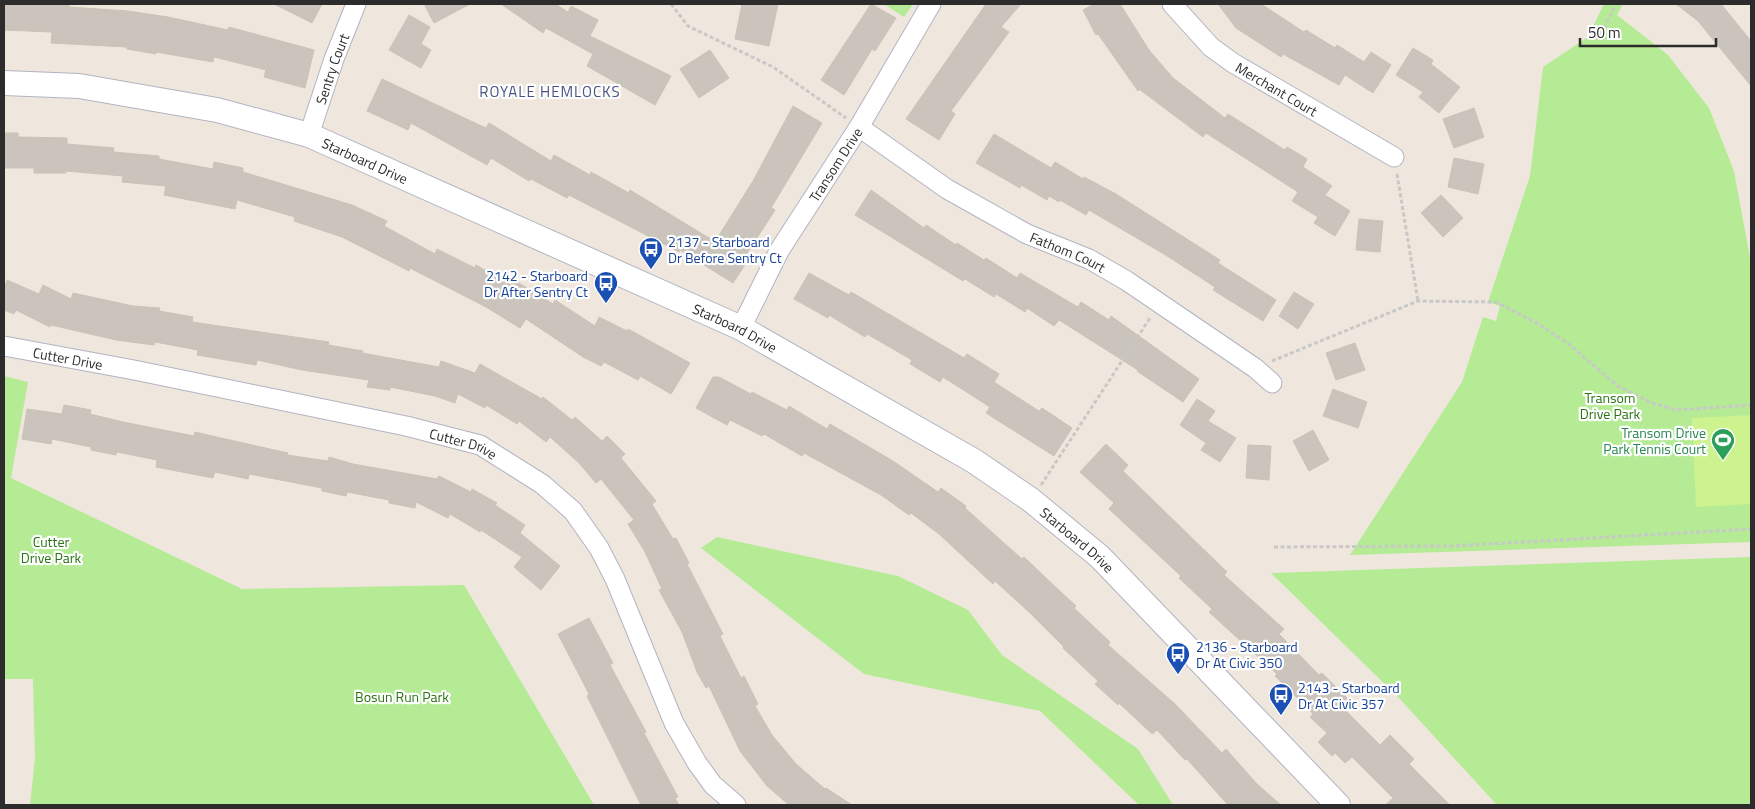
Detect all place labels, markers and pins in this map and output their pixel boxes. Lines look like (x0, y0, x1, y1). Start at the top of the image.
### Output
place label: 2137 - Starboard Dr Before Sentry Ct (668, 231, 782, 268)
bus stop icon: 2137 - Starboard Dr Before Sentry Ct (638, 236, 664, 270)
place label: 2142 - Starboard Dr After Sentry Ct (484, 265, 588, 302)
bus stop icon: 2142 - Starboard Dr After Sentry Ct (593, 270, 619, 304)
place label: Transom Drive Park Tennis Court (1603, 422, 1706, 459)
sports icon: Transom Drive Park Tennis Court (1710, 427, 1736, 461)
place label: 2136 - Starboard Dr At Civic 350 (1196, 636, 1298, 673)
bus stop icon: 2136 - Starboard Dr At Civic 350 (1165, 641, 1191, 675)
place label: 2143 - Starboard Dr At Civic 357 (1298, 677, 1400, 714)
bus stop icon: 2143 - Starboard Dr At Civic 357 (1268, 682, 1294, 716)

